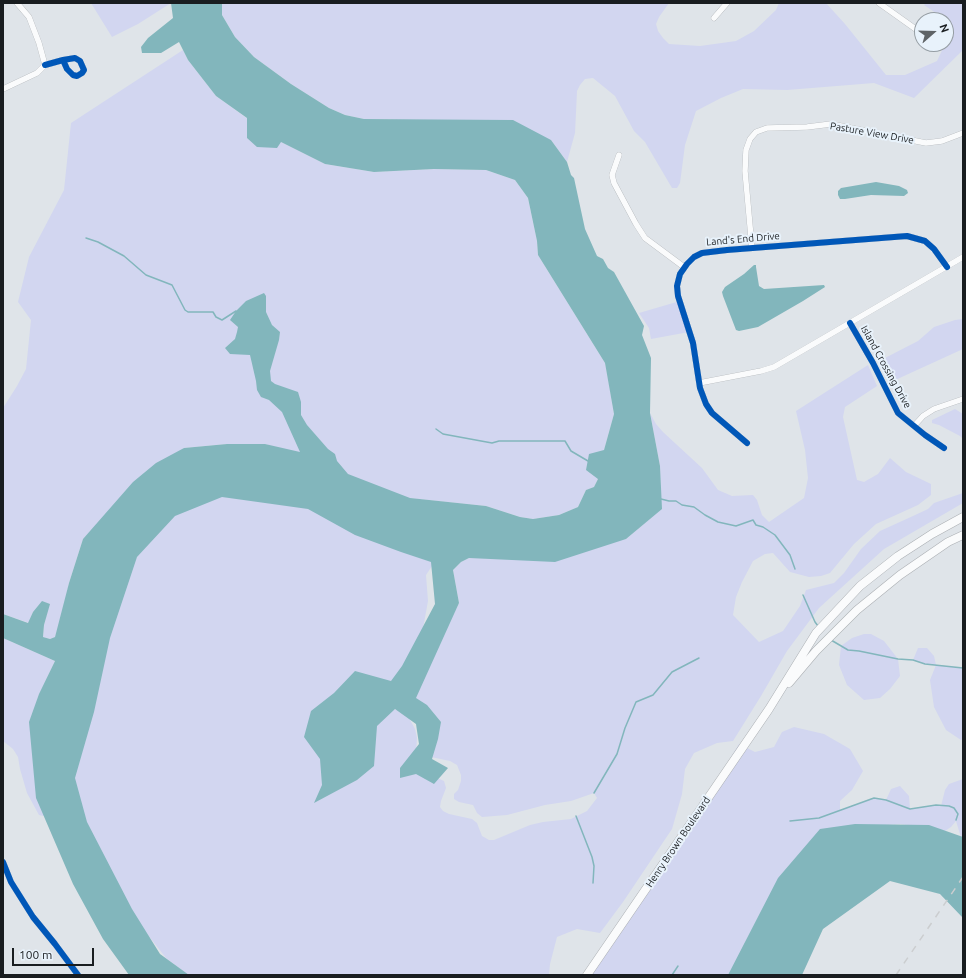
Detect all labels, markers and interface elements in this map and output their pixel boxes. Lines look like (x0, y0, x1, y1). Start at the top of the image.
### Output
north arrow (914, 12, 954, 52)
text: N (937, 22, 951, 34)
street label: Pasture View Drive (829, 120, 915, 146)
street label: Land's End Drive (706, 230, 780, 248)
street label: Island Crossing Drive (858, 324, 914, 410)
street label: Henry Brown Boulevard (643, 794, 713, 890)
scale bar (14, 940, 96, 966)
text: 100 m (19, 948, 52, 961)

